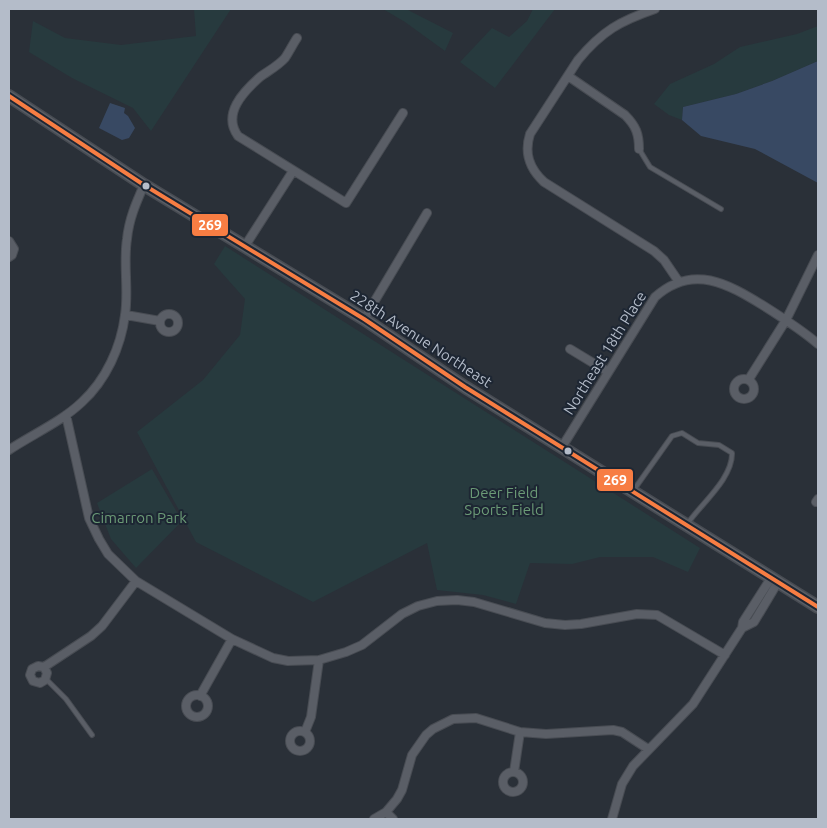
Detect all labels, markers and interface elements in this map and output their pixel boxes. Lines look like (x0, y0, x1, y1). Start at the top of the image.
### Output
unlabelled marker (141, 181, 151, 191)
line badge: 269 (191, 213, 229, 237)
text: 269 (198, 217, 222, 233)
street label: 228th Avenue Northeast (347, 286, 495, 391)
street label: Northeast 18th Place (560, 288, 649, 418)
unlabelled marker (563, 446, 573, 456)
line badge: 269 (596, 468, 634, 492)
text: 269 (603, 472, 627, 488)
park label: Deer Field Sports Field (464, 484, 544, 518)
park label: Cimarron Park (91, 509, 187, 526)

